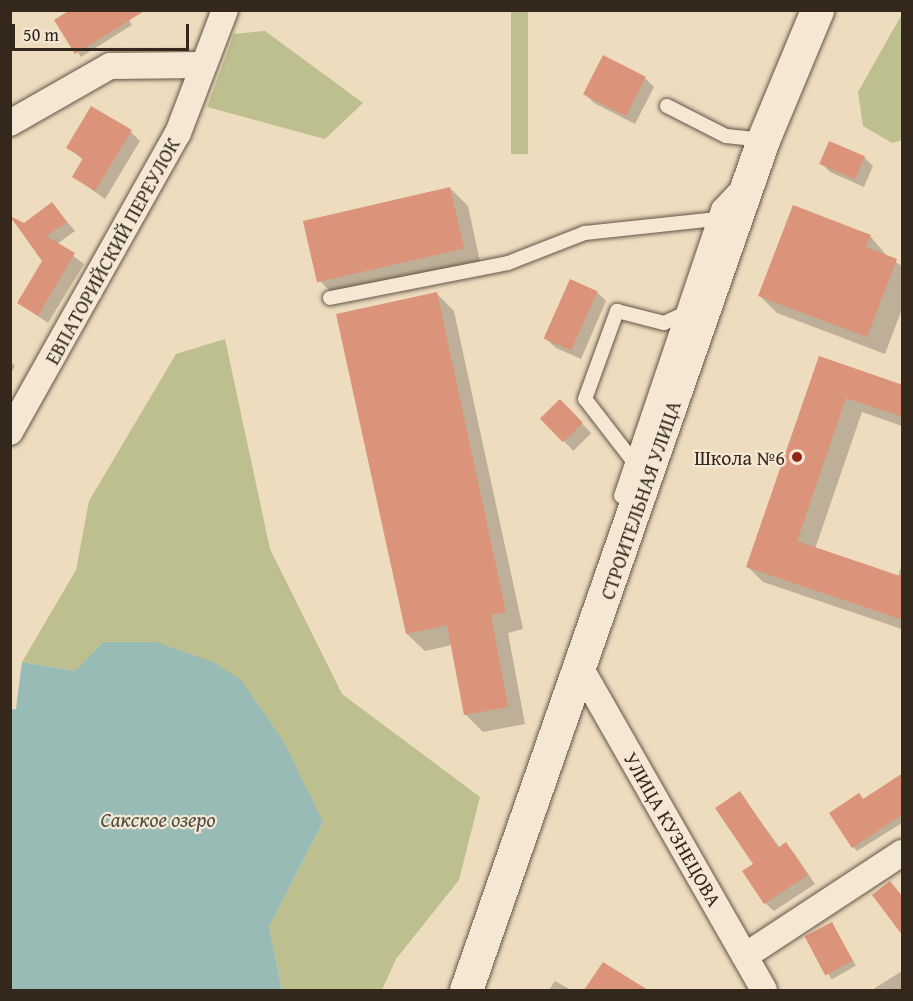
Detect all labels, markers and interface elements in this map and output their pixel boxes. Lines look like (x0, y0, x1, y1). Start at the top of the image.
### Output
scale bar (15, 12, 192, 50)
text: 50 m (23, 21, 59, 48)
street label: ЕВПАТОРИЙСКИЙ ПЕРЕУЛОК (40, 134, 184, 368)
street label: СТРОИТЕЛЬНАЯ УЛИЦА (595, 397, 685, 603)
place label: Школа №6 (694, 445, 785, 469)
marker: Школа №6 (790, 450, 804, 464)
street label: УЛИЦА КУЗНЕЦОВА (619, 747, 727, 911)
water label: Сакское озеро (100, 807, 216, 833)

